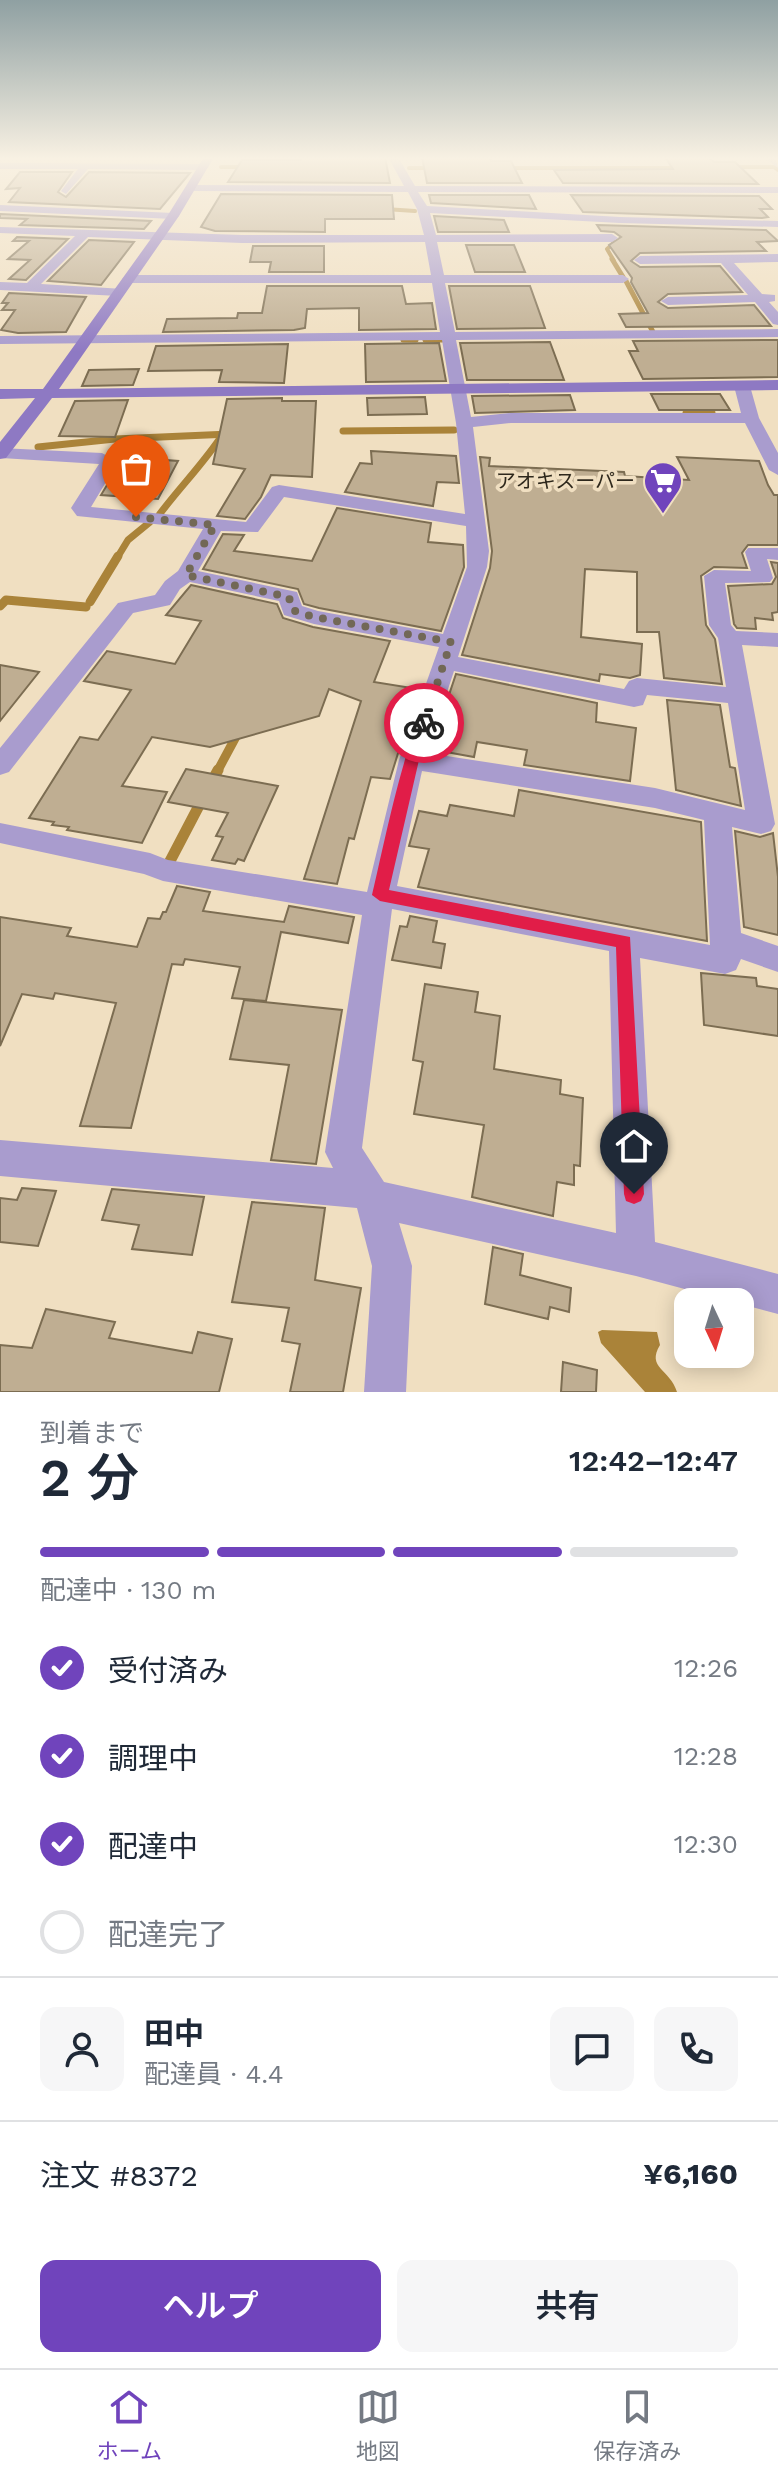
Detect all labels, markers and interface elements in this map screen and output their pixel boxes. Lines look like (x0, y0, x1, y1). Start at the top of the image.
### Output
pin (102, 435, 170, 517)
icon: bag (114, 447, 158, 491)
supermarket icon: アオキスーパー (642, 460, 684, 515)
place label: アオキスーパー (496, 469, 635, 493)
courier (384, 683, 464, 763)
icon: bike (402, 701, 446, 745)
pin (600, 1112, 668, 1194)
icon: home (612, 1124, 656, 1168)
north arrow (674, 1288, 754, 1368)
map controls (674, 1288, 754, 1368)
text: 到着まで (40, 1418, 144, 1448)
text: 12:42–12:47 (569, 1443, 738, 1478)
text: 2 分 (40, 1448, 139, 1509)
text: 配達中 · 130 m (40, 1575, 216, 1605)
icon: check (40, 1646, 84, 1690)
text: 受付済み (108, 1653, 228, 1688)
text: 12:26 (674, 1653, 738, 1683)
icon: check (40, 1734, 84, 1778)
text: 調理中 (108, 1741, 198, 1776)
text: 12:28 (674, 1741, 738, 1771)
icon: check (40, 1822, 84, 1866)
text: 配達中 (108, 1829, 198, 1864)
text: 12:30 (674, 1829, 738, 1859)
text: 配達完了 (108, 1917, 228, 1952)
button: person (40, 2007, 124, 2091)
button: chat (550, 2007, 634, 2091)
button: phone (654, 2007, 738, 2091)
text: 田中 (144, 2016, 204, 2051)
text: 配達員 · 4.4 (144, 2059, 284, 2089)
text: ¥6,160 (643, 2156, 738, 2191)
text: 注文 #8372 (40, 2158, 198, 2193)
button: ヘルプ (40, 2260, 381, 2352)
button: 共有 (397, 2260, 738, 2352)
tab: ホーム (97, 2385, 162, 2465)
tab: 地図 (356, 2385, 400, 2465)
tab: 保存済み (593, 2385, 681, 2465)

